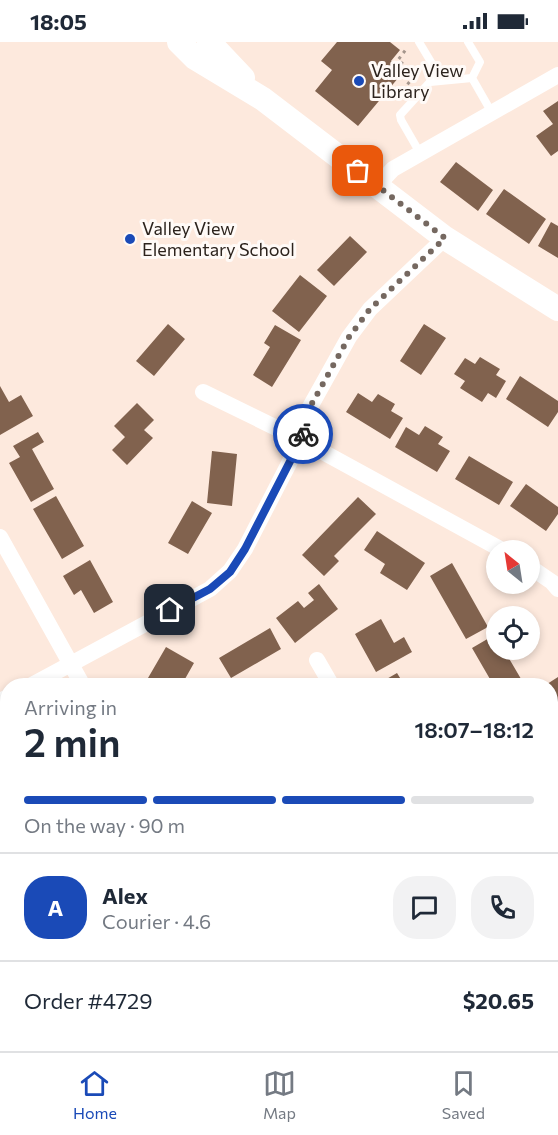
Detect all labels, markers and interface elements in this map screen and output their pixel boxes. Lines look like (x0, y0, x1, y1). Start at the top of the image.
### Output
text: 18:05 (30, 8, 87, 35)
place label: Valley View Library (371, 59, 464, 102)
marker: Valley View Library (352, 74, 366, 88)
pin (332, 145, 383, 196)
icon: bag (341, 154, 374, 187)
place label: Valley View Elementary School (142, 217, 295, 260)
marker: Valley View Elementary School (123, 232, 137, 246)
courier (273, 404, 333, 464)
icon: bike (287, 418, 320, 451)
north arrow (486, 540, 540, 594)
map controls (486, 540, 540, 660)
pin (144, 584, 195, 635)
icon: home (153, 593, 186, 626)
button: locate (486, 606, 540, 660)
text: Arriving in (24, 695, 117, 719)
text: 18:07–18:12 (414, 716, 534, 743)
text: 2 min (24, 717, 121, 765)
text: On the way · 90 m (24, 813, 185, 837)
button: chat (393, 876, 456, 939)
button: phone (471, 876, 534, 939)
text: Alex (102, 882, 148, 909)
text: A (48, 894, 63, 921)
text: Courier · 4.6 (102, 909, 211, 933)
text: Order #4729 (24, 987, 153, 1014)
text: $20.65 (463, 987, 534, 1014)
tab: Home (73, 1067, 117, 1122)
tab: Map (263, 1067, 296, 1122)
tab: Saved (442, 1067, 485, 1122)

